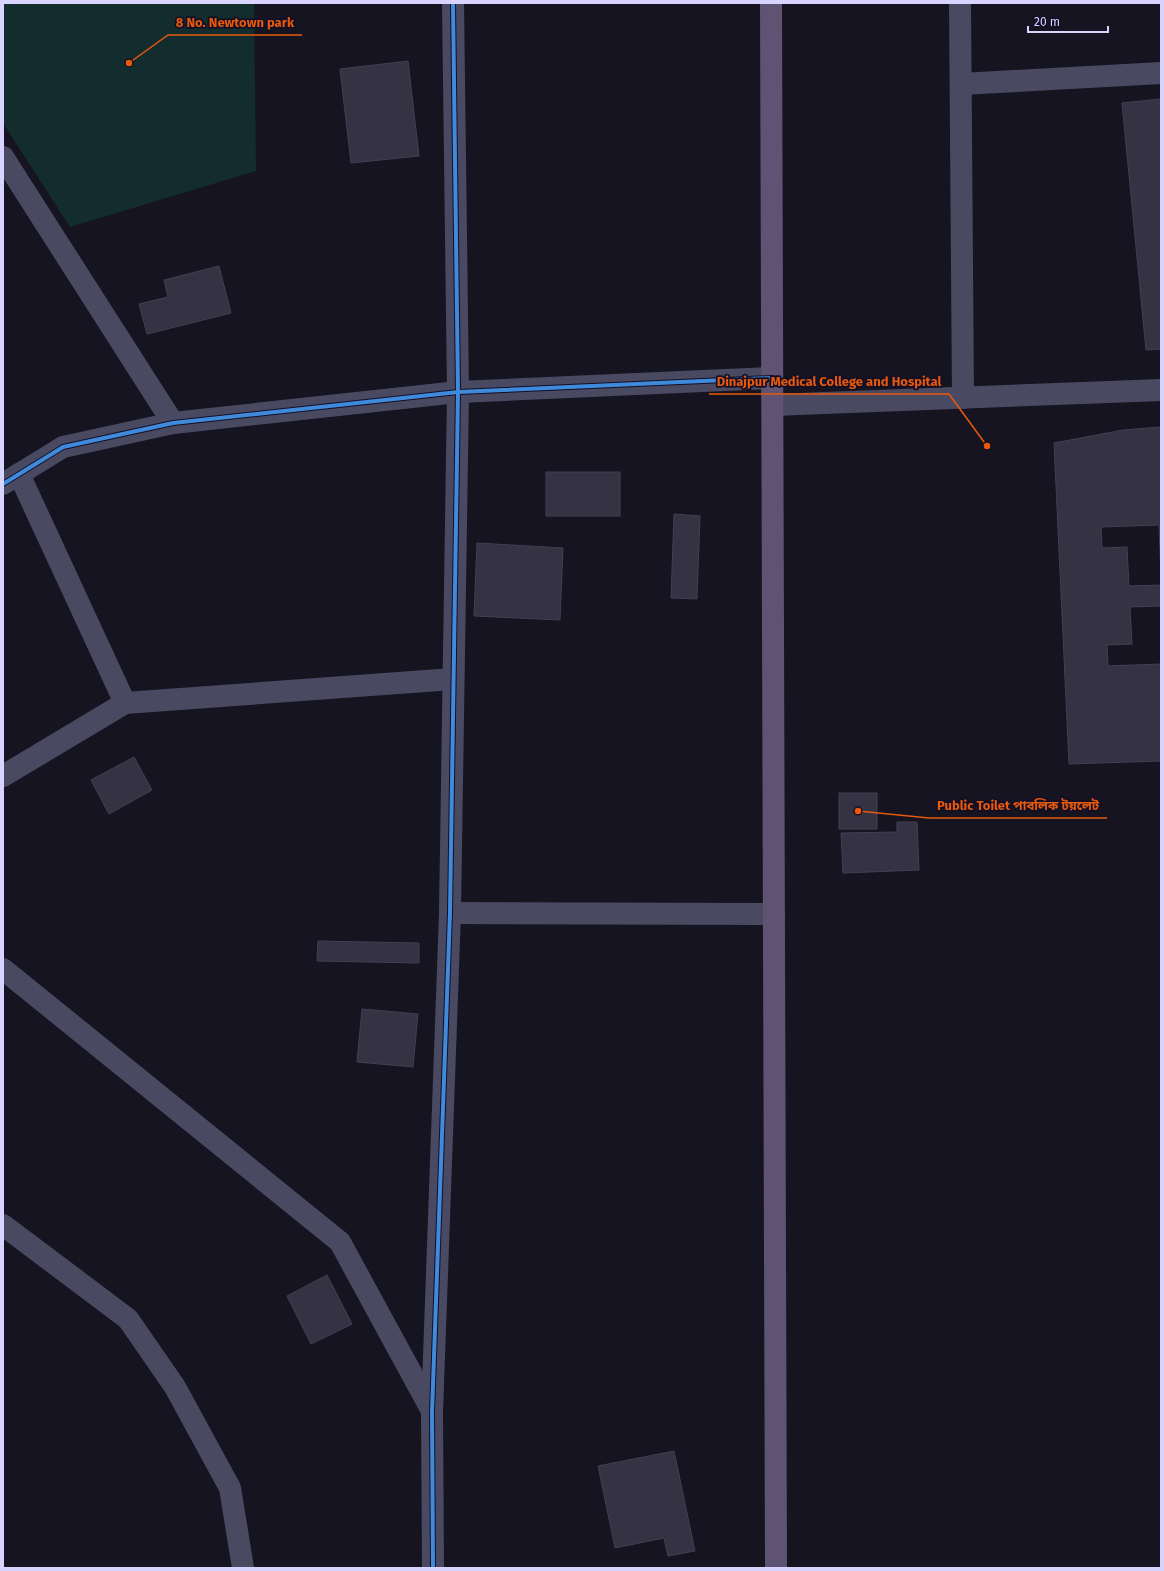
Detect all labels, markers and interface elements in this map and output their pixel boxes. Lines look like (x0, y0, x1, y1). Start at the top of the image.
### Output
scale bar (1028, 8, 1108, 34)
callout: 8 No. Newtown park (168, 10, 302, 35)
text: 8 No. Newtown park (176, 15, 295, 30)
text: 20 m (1034, 15, 1060, 29)
callout: Dinajpur Medical College and Hospital (709, 369, 949, 394)
text: Dinajpur Medical College and Hospital (717, 374, 941, 389)
callout: Public Toilet পাবলিক টয়লেট (929, 793, 1107, 818)
text: Public Toilet পাবলিক টয়লেট (937, 798, 1100, 813)

